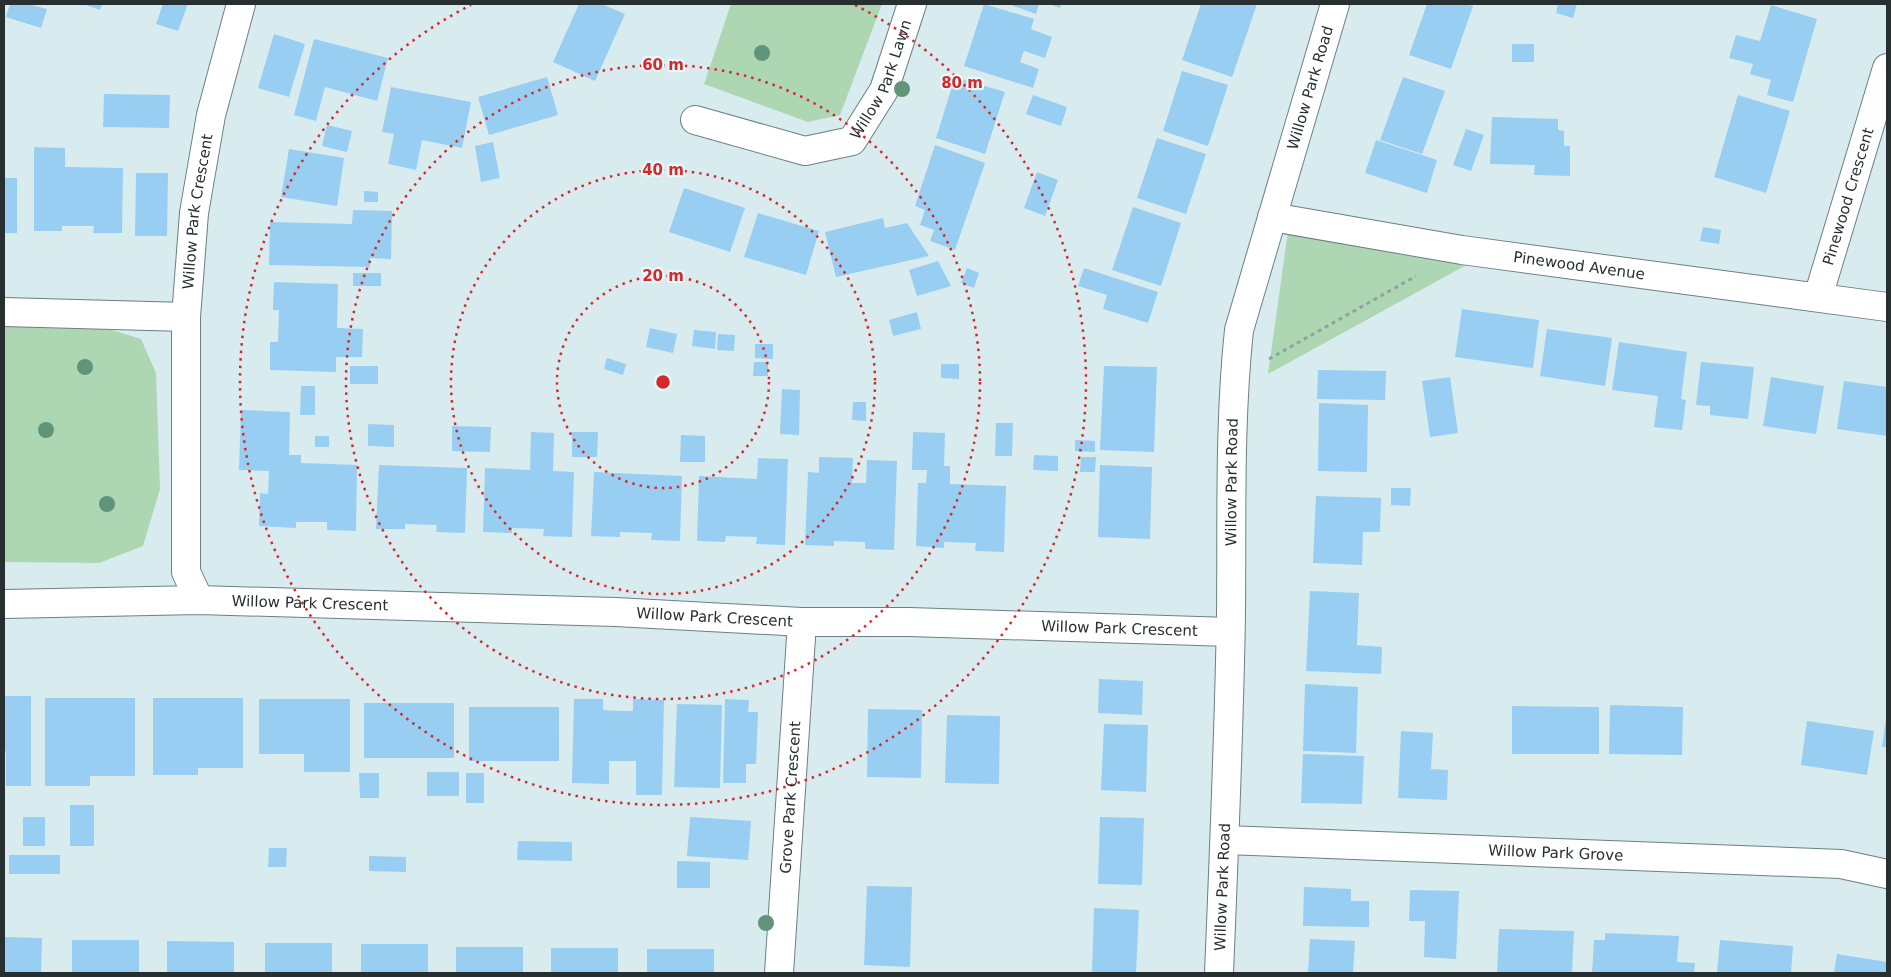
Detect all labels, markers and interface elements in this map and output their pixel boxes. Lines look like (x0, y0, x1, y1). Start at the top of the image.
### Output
street label: Willow Park Lawn (846, 17, 915, 143)
street label: Willow Park Road (1284, 24, 1337, 152)
text: 60 m (642, 56, 684, 74)
text: 80 m (941, 74, 983, 92)
street label: Pinewood Crescent (1819, 125, 1878, 267)
street label: Willow Park Crescent (179, 132, 217, 290)
text: 40 m (642, 161, 684, 179)
street label: Pinewood Avenue (1512, 248, 1646, 283)
text: 20 m (642, 267, 684, 285)
centre of rings (654, 373, 672, 391)
street label: Willow Park Road (1222, 418, 1242, 546)
street label: Willow Park Crescent (231, 592, 389, 614)
street label: Willow Park Crescent (636, 604, 794, 631)
street label: Willow Park Crescent (1041, 617, 1198, 640)
street label: Grove Park Crescent (777, 720, 805, 874)
street label: Willow Park Road (1211, 823, 1234, 951)
street label: Willow Park Grove (1488, 841, 1624, 865)

